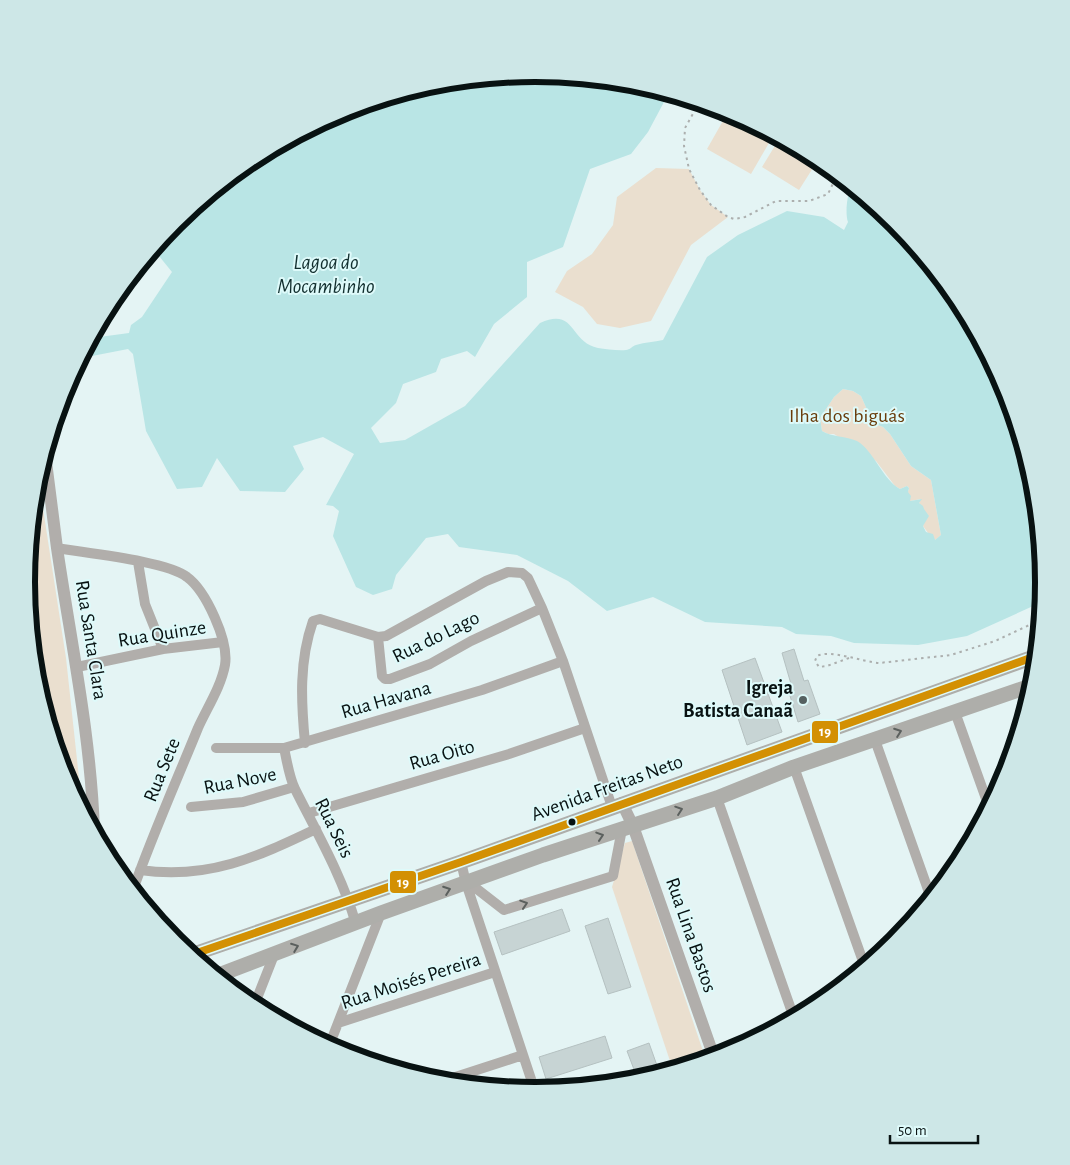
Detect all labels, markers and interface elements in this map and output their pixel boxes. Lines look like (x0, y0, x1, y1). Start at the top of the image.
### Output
water label: Lagoa do Mocambinho (277, 252, 375, 297)
park label: Ilha dos biguás (789, 406, 905, 426)
street label: Rua Santa Clara (72, 579, 110, 701)
street label: Rua do Lago (389, 607, 483, 667)
street label: Rua Quinze (117, 617, 207, 651)
street label: Rua Havana (339, 678, 433, 722)
place label: Igreja Batista Canaã (683, 678, 793, 721)
marker: Igreja Batista Canaã (797, 694, 809, 706)
line badge: 19 (811, 720, 839, 744)
text: 19 (819, 725, 831, 739)
one-way arrow (893, 728, 902, 738)
street label: Rua Sete (140, 735, 184, 805)
street label: Rua Oito (407, 736, 477, 774)
street label: Avenida Freitas Neto (528, 751, 686, 825)
street label: Rua Nove (202, 764, 278, 798)
street label: Rua Seis (311, 795, 357, 861)
one-way arrow (674, 806, 683, 816)
unlabelled marker (567, 817, 577, 827)
one-way arrow (596, 832, 604, 842)
line badge: 19 (389, 870, 417, 894)
street label: Rua Lina Bastos (662, 875, 720, 995)
text: 19 (397, 876, 409, 890)
one-way arrow (442, 886, 451, 896)
one-way arrow (519, 899, 528, 909)
one-way arrow (290, 943, 299, 953)
street label: Rua Moisés Pereira (339, 949, 483, 1013)
scale bar (890, 1112, 978, 1144)
text: 50 m (898, 1123, 927, 1138)

